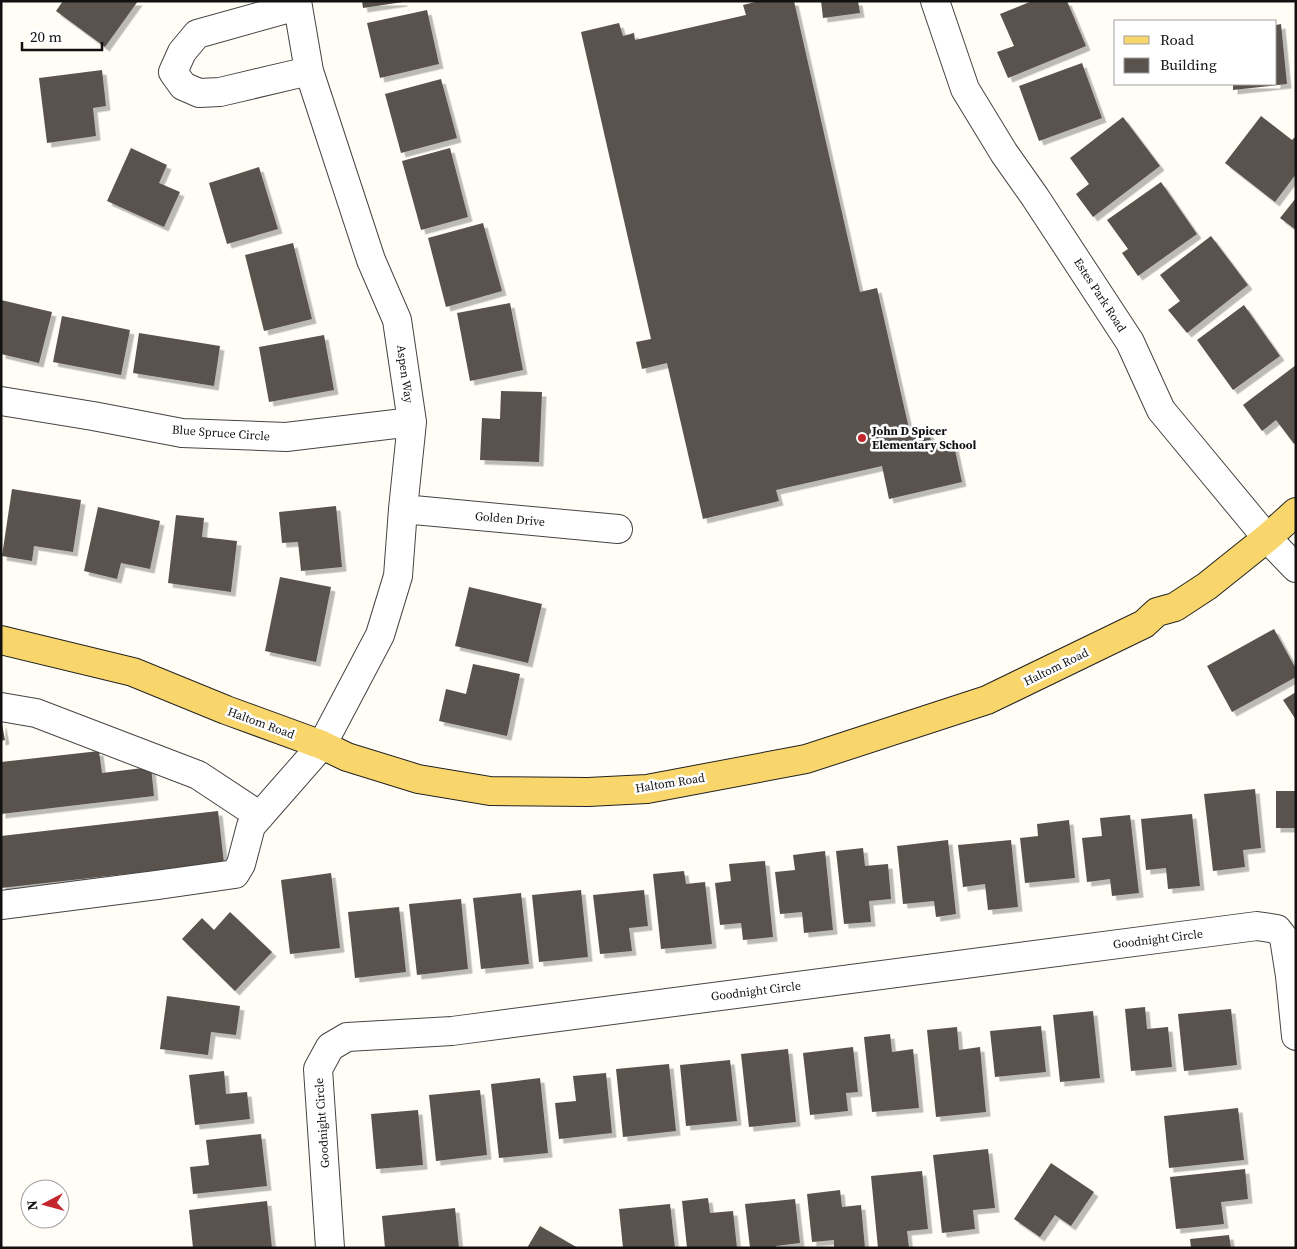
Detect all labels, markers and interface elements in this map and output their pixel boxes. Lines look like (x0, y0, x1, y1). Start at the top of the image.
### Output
scale bar (22, 20, 102, 52)
legend (1114, 20, 1277, 85)
text: 20 m (30, 26, 62, 47)
text: Road (1160, 29, 1194, 50)
text: Building (1160, 54, 1217, 75)
street label: Estes Park Road (1070, 255, 1130, 335)
street label: Aspen Way (393, 344, 417, 405)
street label: Blue Spruce Circle (172, 422, 270, 444)
place label: John D Spicer Elementary School (871, 423, 977, 453)
marker: John D Spicer Elementary School (856, 432, 868, 444)
street label: Golden Drive (474, 508, 546, 530)
street label: Haltom Road (1021, 644, 1091, 690)
street label: Haltom Road (225, 703, 297, 743)
street label: Haltom Road (634, 770, 706, 796)
street label: Goodnight Circle (1112, 926, 1204, 952)
street label: Goodnight Circle (710, 978, 802, 1004)
street label: Goodnight Circle (311, 1077, 333, 1169)
north arrow (20, 1179, 70, 1229)
text: N (22, 1199, 43, 1211)

